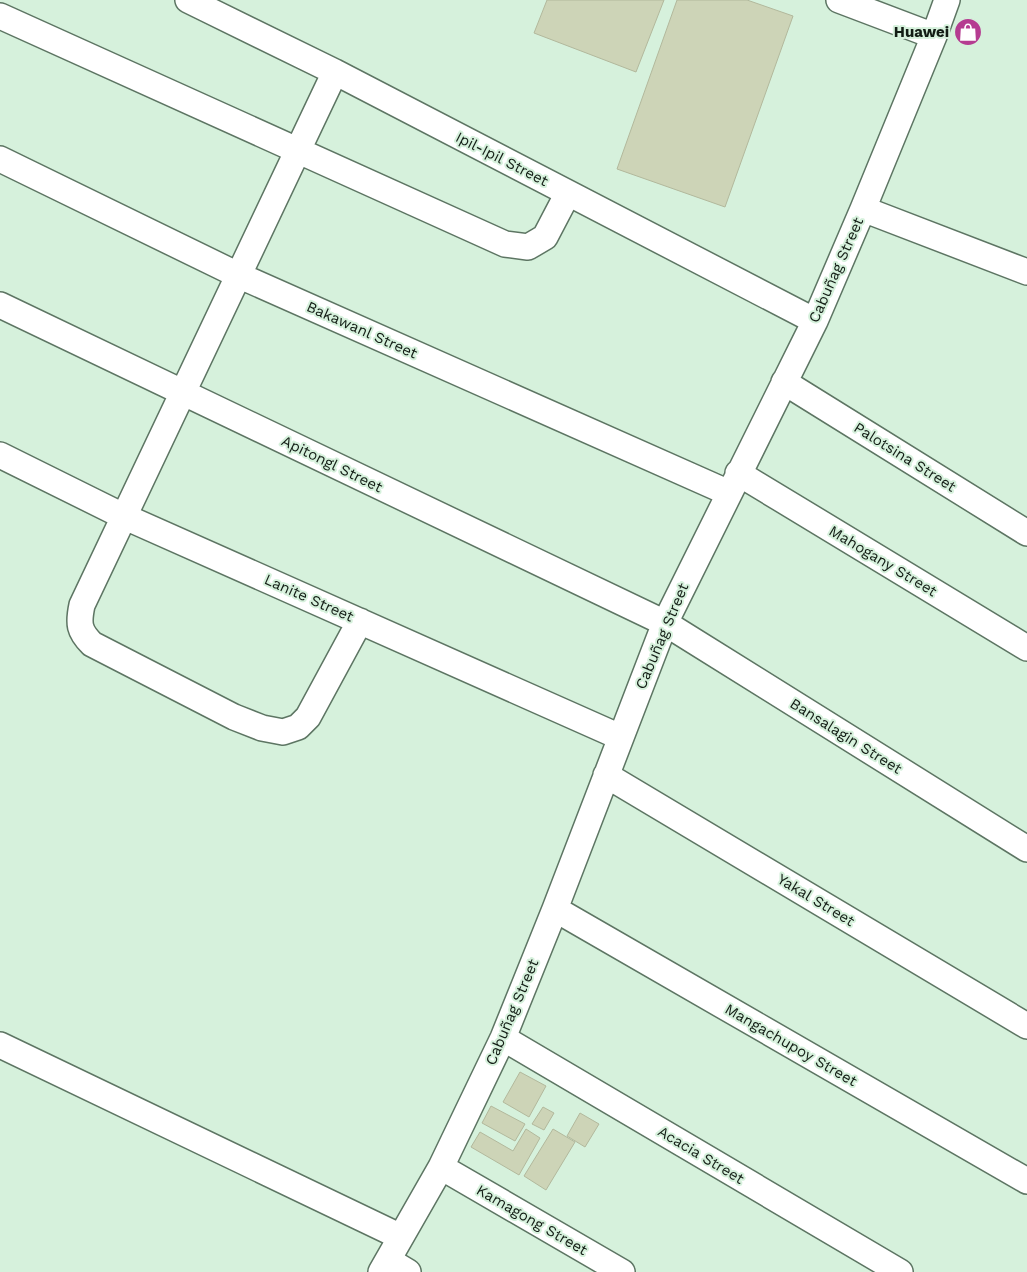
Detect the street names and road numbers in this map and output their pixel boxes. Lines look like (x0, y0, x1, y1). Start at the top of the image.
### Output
street label: Ipil-Ipil Street (453, 128, 552, 190)
street label: Cabuñag Street (805, 214, 868, 325)
street label: Bakawanl Street (304, 297, 421, 363)
street label: Palotsina Street (851, 418, 960, 496)
street label: Apitongl Street (279, 432, 386, 497)
street label: Mahogany Street (826, 522, 941, 601)
street label: Lanite Street (262, 570, 357, 626)
street label: Cabuñag Street (632, 580, 693, 692)
street label: Bansalagin Street (787, 694, 906, 778)
street label: Yakal Street (774, 870, 859, 930)
street label: Cabuñag Street (482, 956, 543, 1068)
street label: Mangachupoy Street (722, 1000, 861, 1091)
street label: Acacia Street (655, 1122, 748, 1188)
street label: Kamagong Street (473, 1181, 591, 1260)

